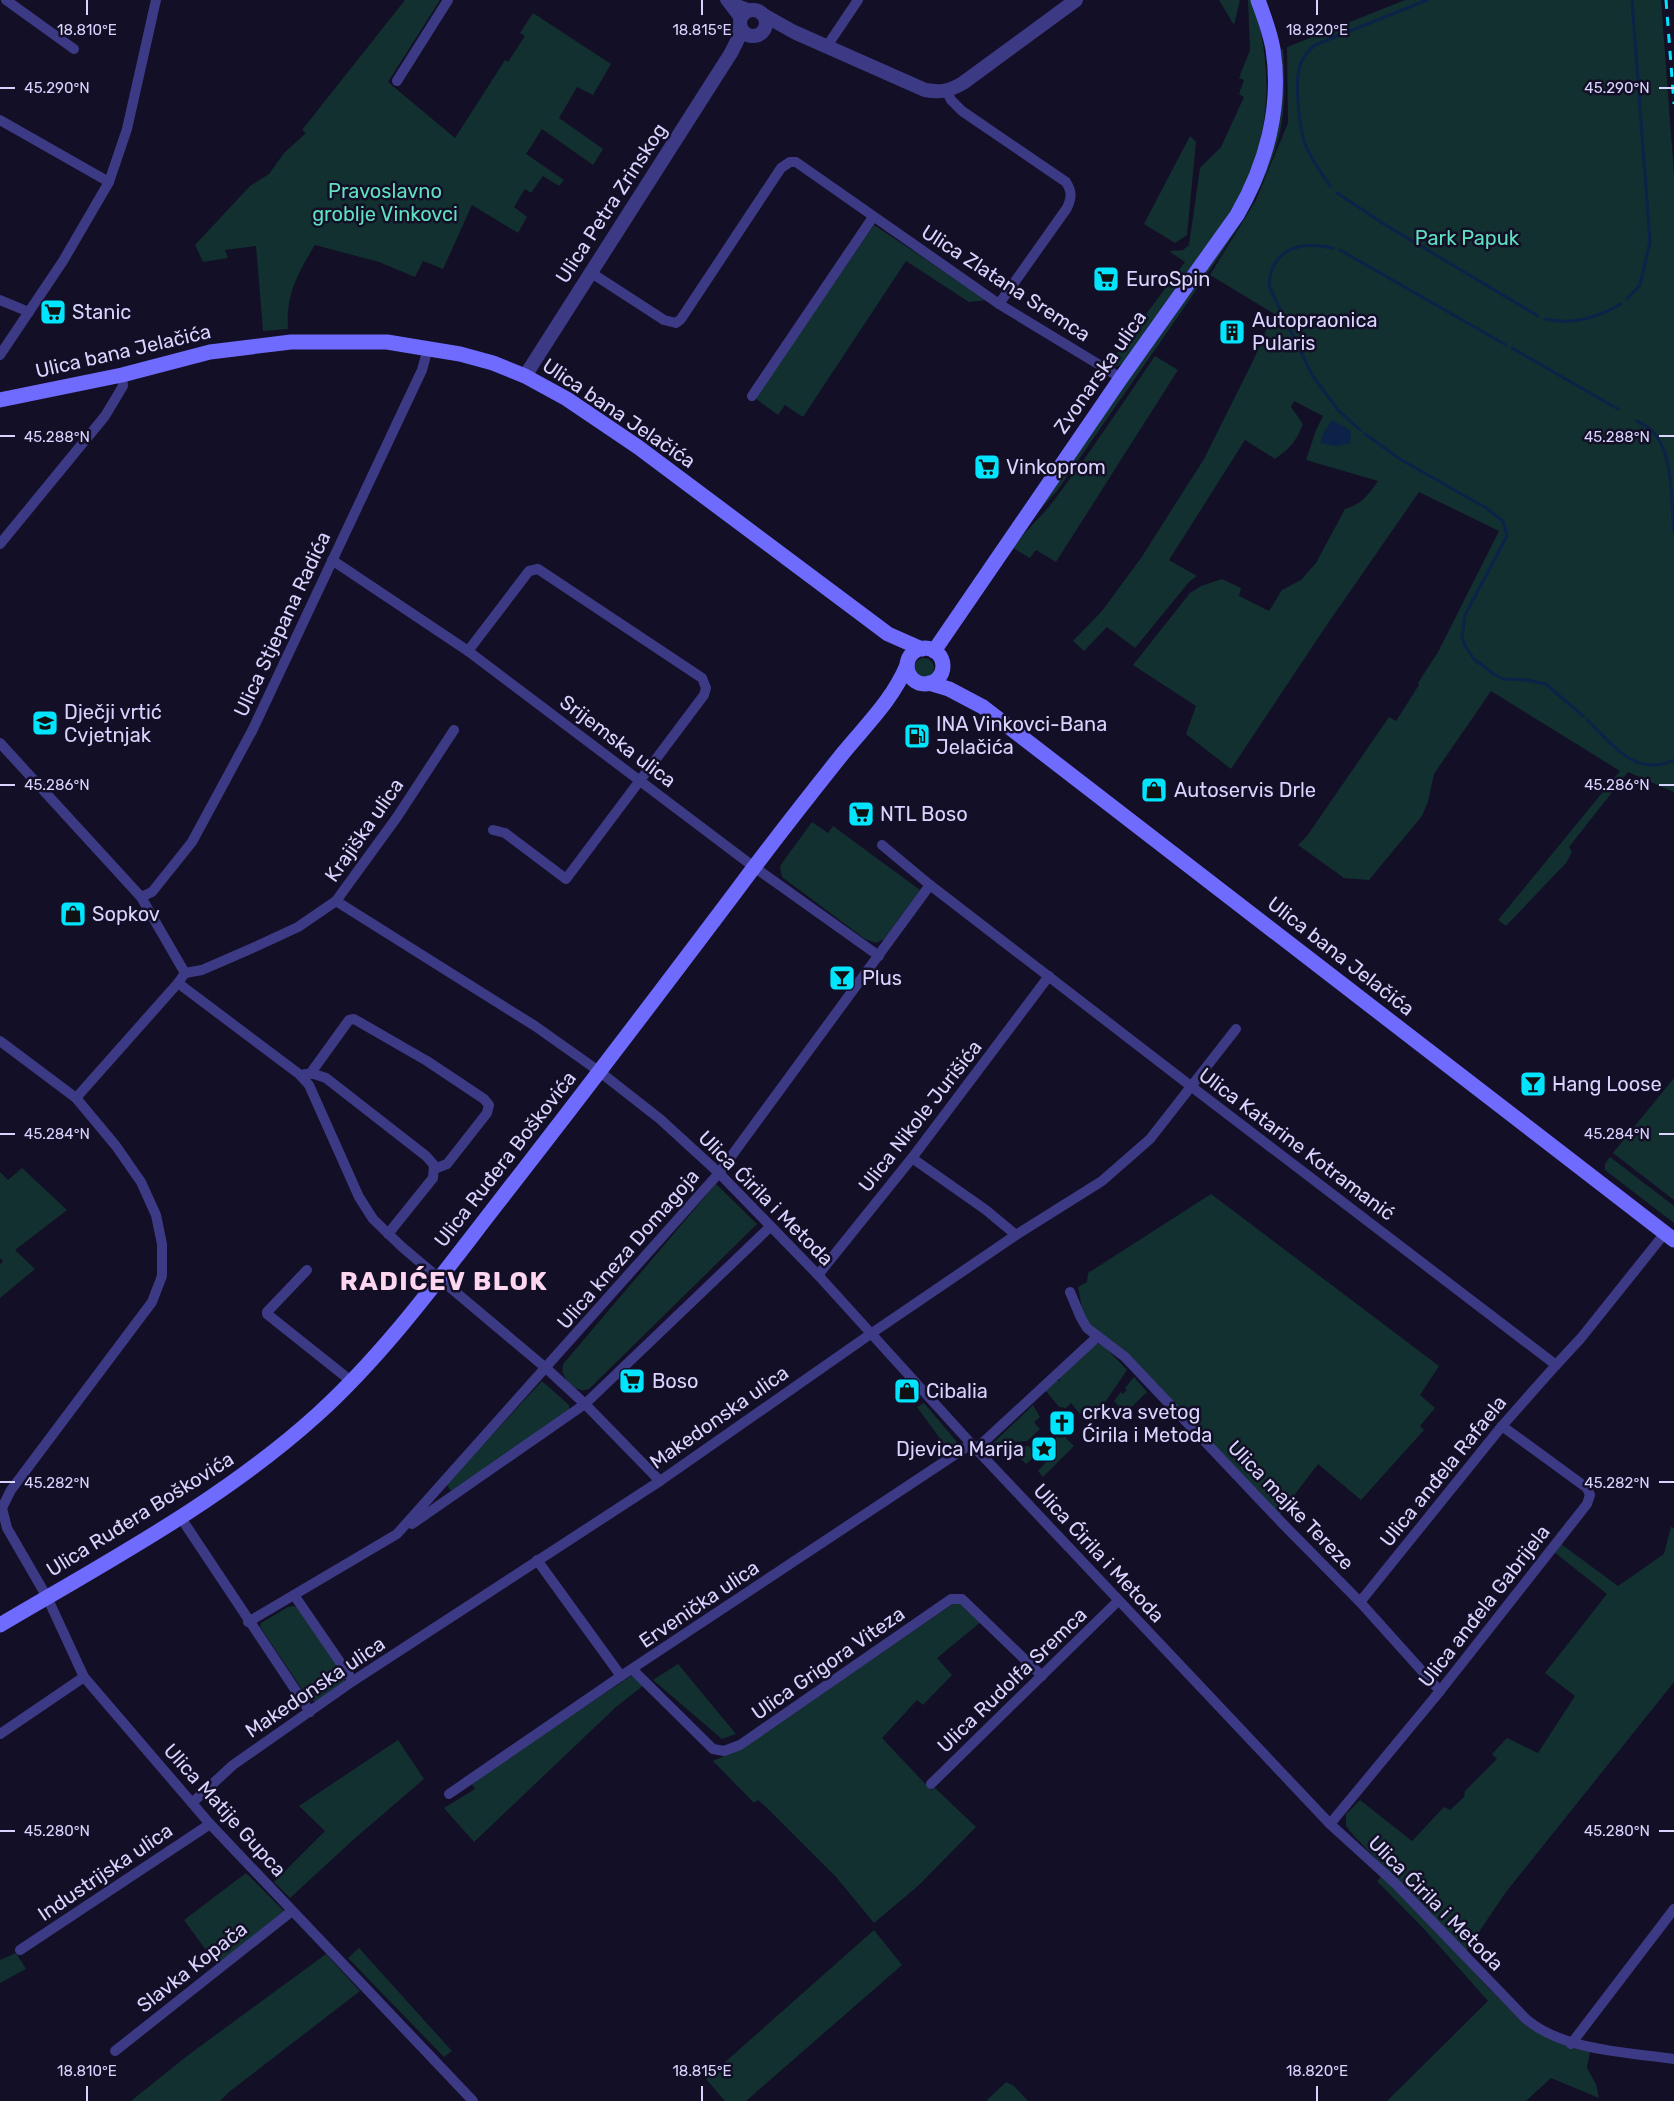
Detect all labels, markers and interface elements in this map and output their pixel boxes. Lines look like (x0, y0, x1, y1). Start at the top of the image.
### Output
text: 18.810°E (57, 21, 117, 39)
text: 18.815°E (672, 21, 732, 39)
text: 18.820°E (1286, 21, 1348, 39)
text: 45.290°N (24, 79, 90, 97)
text: 45.290°N (1584, 79, 1650, 97)
street label: Ulica Petra Zrinskog (550, 119, 672, 287)
park label: Pravoslavno groblje Vinkovci (312, 179, 458, 226)
street label: Ulica Zlatana Sremca (917, 219, 1095, 347)
park label: Park Papuk (1415, 226, 1520, 250)
supermarket icon: EuroSpin (1091, 264, 1121, 294)
place label: EuroSpin (1126, 267, 1210, 291)
supermarket icon: Stanic (38, 297, 68, 327)
place label: Stanic (72, 300, 131, 324)
street label: Zvonarska ulica (1049, 306, 1151, 438)
place label: Autopraonica Pularis (1252, 308, 1378, 355)
building icon: Autopraonica Pularis (1217, 317, 1247, 347)
street label: Ulica bana Jelačića (33, 319, 213, 383)
street label: Ulica bana Jelačića (538, 353, 700, 473)
text: 45.288°N (24, 428, 90, 446)
text: 45.288°N (1584, 428, 1650, 446)
supermarket icon: Vinkoprom (972, 452, 1002, 482)
place label: Vinkoprom (1006, 455, 1106, 479)
street label: Ulica Stjepana Radića (229, 528, 335, 720)
street label: Srijemska ulica (555, 690, 681, 792)
place label: Dječji vrtić Cvjetnjak (64, 700, 162, 747)
school or university icon: Dječji vrtić Cvjetnjak (30, 708, 60, 738)
place label: INA Vinkovci-Bana Jelačića (936, 712, 1107, 759)
fuel station icon: INA Vinkovci-Bana Jelačića (902, 721, 932, 751)
street label: Krajiška ulica (320, 774, 408, 886)
shop icon: Autoservis Drle (1139, 775, 1169, 805)
text: 45.286°N (24, 776, 90, 794)
text: 45.286°N (1584, 776, 1650, 794)
place label: Autoservis Drle (1174, 778, 1316, 802)
supermarket icon: NTL Boso (846, 799, 876, 829)
place label: NTL Boso (880, 802, 968, 826)
street label: Ulica bana Jelačića (1263, 891, 1419, 1021)
shop icon: Sopkov (58, 899, 88, 929)
place label: Sopkov (92, 902, 160, 926)
bar icon: Plus (827, 963, 857, 993)
place label: Plus (862, 966, 902, 990)
street label: Ulica Nikole Jurišića (853, 1035, 987, 1197)
street label: Ulica Katarine Kotramanić (1194, 1063, 1400, 1225)
street label: Ulica Ruđera Boškovića (429, 1066, 581, 1252)
bar icon: Hang Loose (1518, 1069, 1548, 1099)
place label: Hang Loose (1552, 1072, 1662, 1096)
text: 45.284°N (24, 1125, 90, 1143)
street label: Ulica Ćirila i Metoda (693, 1125, 839, 1271)
text: 45.284°N (1584, 1125, 1650, 1143)
street label: Ulica kneza Domagoja (552, 1164, 704, 1334)
district label: RADIĆEV BLOK (340, 1265, 548, 1297)
street label: Makedonska ulica (645, 1360, 793, 1474)
supermarket icon: Boso (617, 1366, 647, 1396)
place label: Boso (652, 1369, 699, 1393)
shop icon: Cibalia (892, 1376, 922, 1406)
place label: Cibalia (926, 1379, 988, 1403)
street label: Ulica anđela Rafaela (1375, 1391, 1511, 1551)
place label: crkva svetog Ćirila i Metoda (1082, 1400, 1212, 1447)
church icon: crkva svetog Ćirila i Metoda (1047, 1408, 1077, 1438)
place icon: Djevica Marija (1029, 1434, 1059, 1464)
street label: Ulica majke Tereze (1223, 1435, 1359, 1575)
place label: Djevica Marija (896, 1437, 1024, 1461)
street label: Ulica Ruđera Boškovića (42, 1447, 238, 1581)
text: 45.282°N (24, 1474, 90, 1492)
text: 45.282°N (1584, 1474, 1650, 1492)
street label: Ulica Ćirila i Metoda (1028, 1479, 1170, 1627)
street label: Ulica anđela Gabrijela (1413, 1520, 1555, 1692)
street label: Ervenička ulica (634, 1555, 764, 1653)
street label: Ulica Grigora Viteza (747, 1601, 909, 1725)
street label: Ulica Rudolfa Sremca (932, 1602, 1092, 1758)
street label: Makedonska ulica (241, 1631, 389, 1743)
street label: Ulica Matije Gupca (159, 1738, 291, 1882)
street label: Industrijska ulica (33, 1818, 177, 1926)
text: 45.280°N (24, 1822, 90, 1840)
text: 45.280°N (1584, 1822, 1650, 1840)
street label: Ulica Ćirila i Metoda (1363, 1830, 1509, 1976)
street label: Slavka Kopača (132, 1917, 252, 2017)
text: 18.810°E (57, 2062, 117, 2080)
text: 18.815°E (672, 2062, 732, 2080)
text: 18.820°E (1286, 2062, 1348, 2080)

